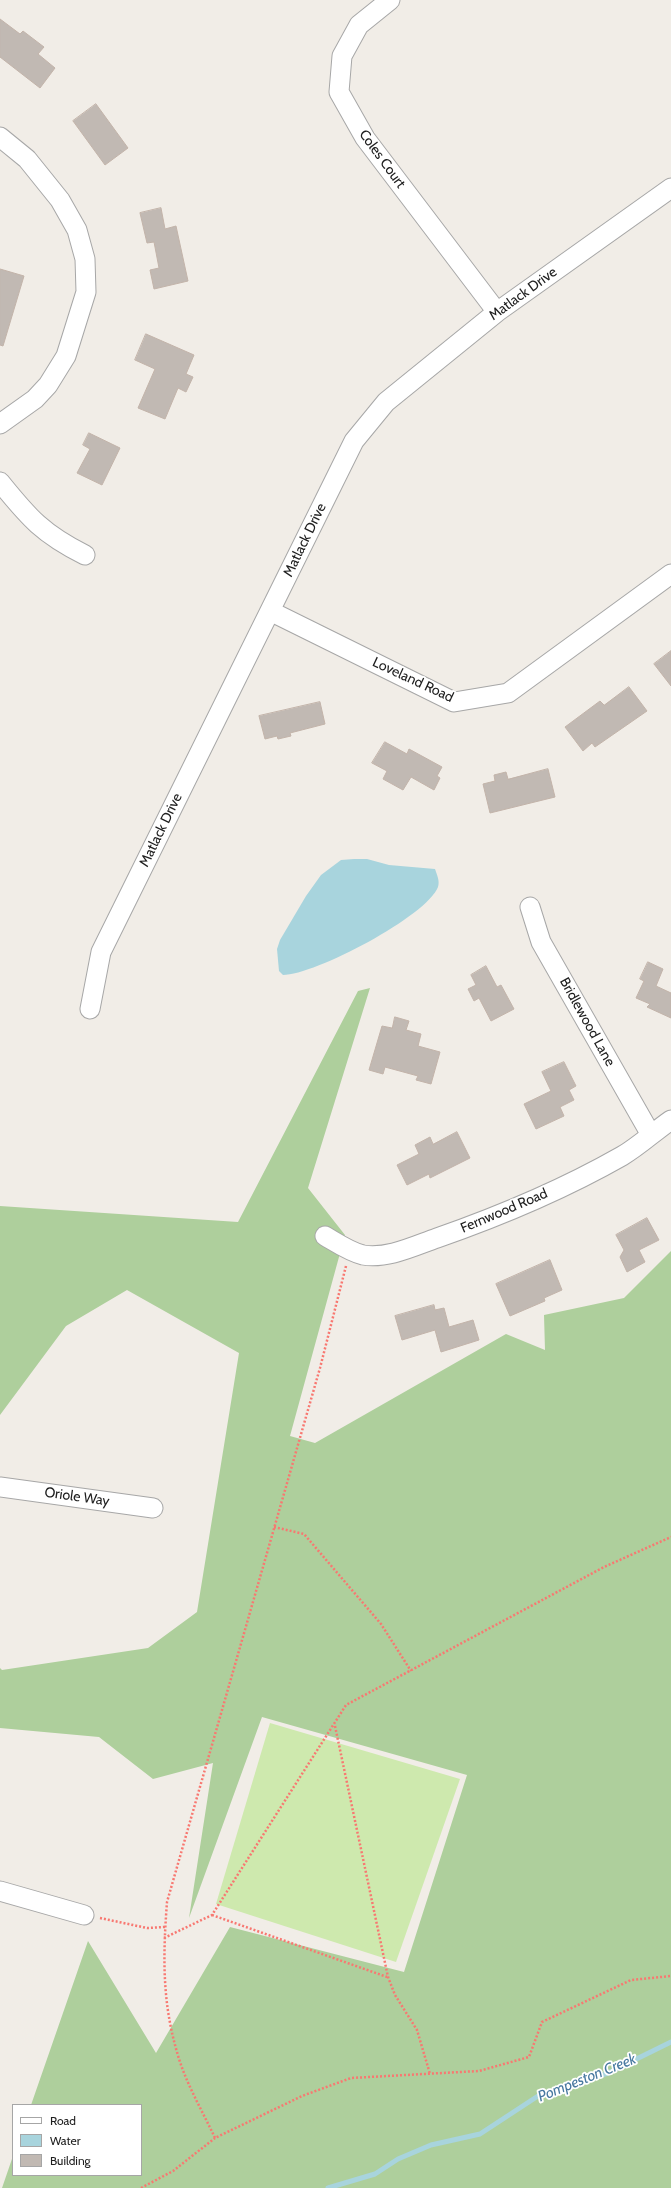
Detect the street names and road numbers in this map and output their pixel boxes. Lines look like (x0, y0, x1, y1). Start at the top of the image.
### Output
street label: Coles Court (355, 127, 409, 191)
street label: Matlack Drive (486, 264, 560, 324)
street label: Matlack Drive (280, 500, 330, 580)
street label: Loveland Road (370, 654, 456, 706)
street label: Matlack Drive (136, 790, 186, 870)
street label: Bridlewood Lane (556, 975, 618, 1069)
street label: Fernwood Road (458, 1185, 550, 1237)
street label: Oriole Way (43, 1484, 111, 1510)

